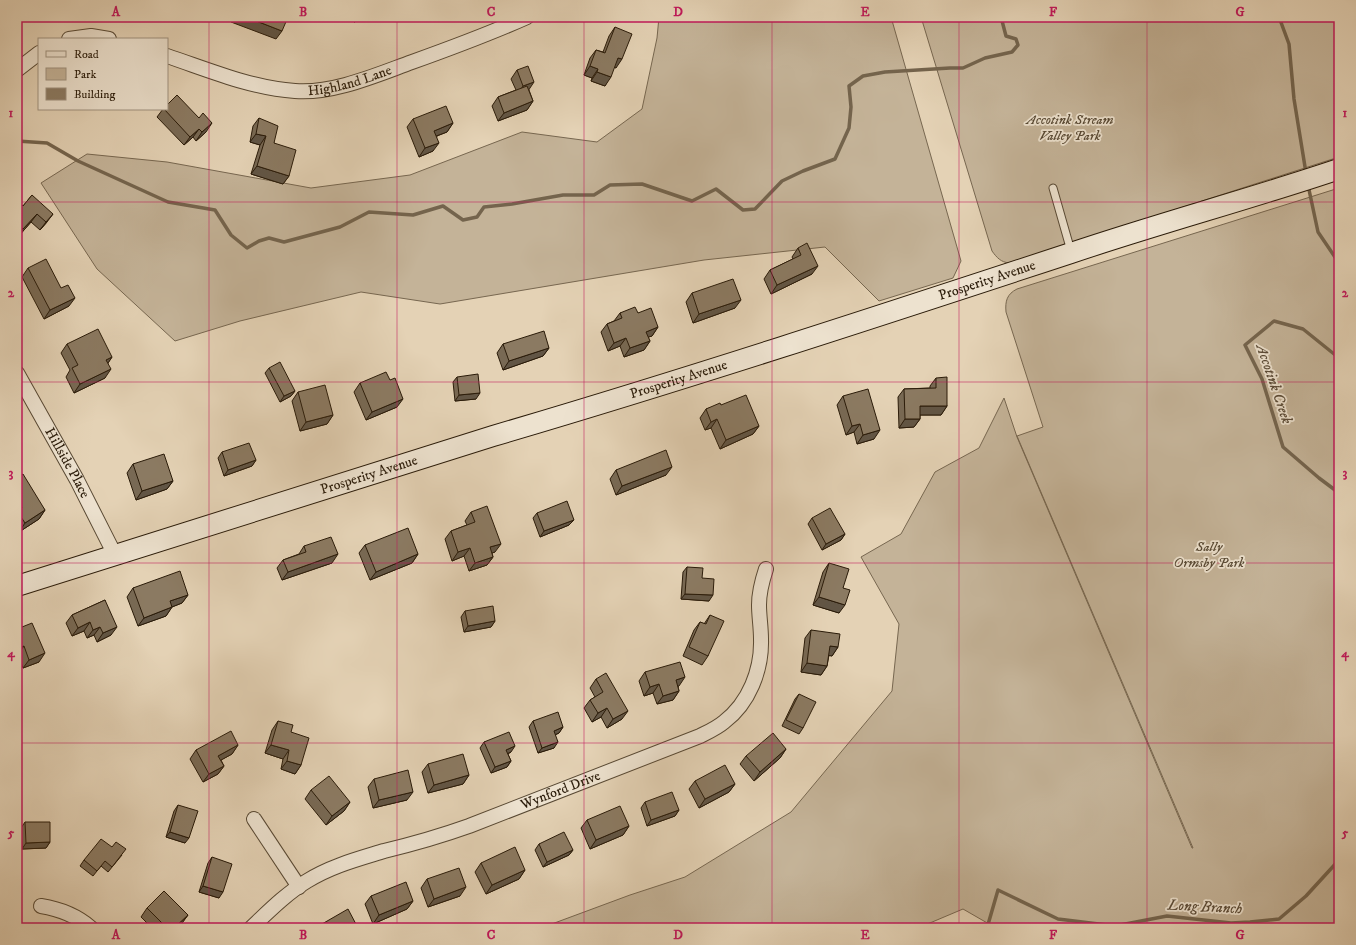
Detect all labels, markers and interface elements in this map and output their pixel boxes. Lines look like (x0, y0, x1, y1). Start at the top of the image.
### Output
text: A (111, 4, 121, 20)
text: B (299, 4, 307, 20)
text: C (487, 4, 496, 20)
text: D (673, 4, 683, 20)
text: E (860, 4, 870, 20)
text: F (1049, 4, 1058, 20)
text: G (1235, 4, 1245, 20)
legend (38, 38, 168, 110)
text: Road (74, 47, 99, 62)
street label: Highland Lane (307, 61, 394, 100)
text: Park (74, 67, 96, 82)
text: Building (74, 87, 115, 102)
text: 1 (9, 105, 14, 121)
text: 1 (1343, 105, 1348, 121)
park label: Accotink Stream Valley Park (1025, 111, 1113, 145)
street label: Prosperity Avenue (936, 256, 1038, 305)
text: 2 (8, 285, 15, 301)
text: 2 (1342, 285, 1349, 301)
water label: Accotink Creek (1251, 340, 1297, 427)
street label: Prosperity Avenue (628, 356, 730, 403)
street label: Hillside Place (40, 424, 94, 501)
street label: Prosperity Avenue (318, 451, 420, 499)
text: 3 (9, 465, 14, 481)
text: 3 (1343, 465, 1348, 481)
park label: Sally Ormsby Park (1174, 538, 1245, 572)
text: 4 (6, 645, 15, 662)
text: 4 (1340, 645, 1349, 662)
street label: Wynford Drive (517, 767, 603, 814)
text: 5 (7, 825, 15, 841)
text: 5 (1341, 825, 1349, 841)
water label: Long Branch (1166, 896, 1243, 918)
text: A (111, 927, 121, 943)
text: B (299, 927, 307, 943)
text: C (487, 927, 496, 943)
text: D (673, 927, 683, 943)
text: E (860, 927, 870, 943)
text: F (1049, 927, 1058, 943)
text: G (1235, 927, 1245, 943)

